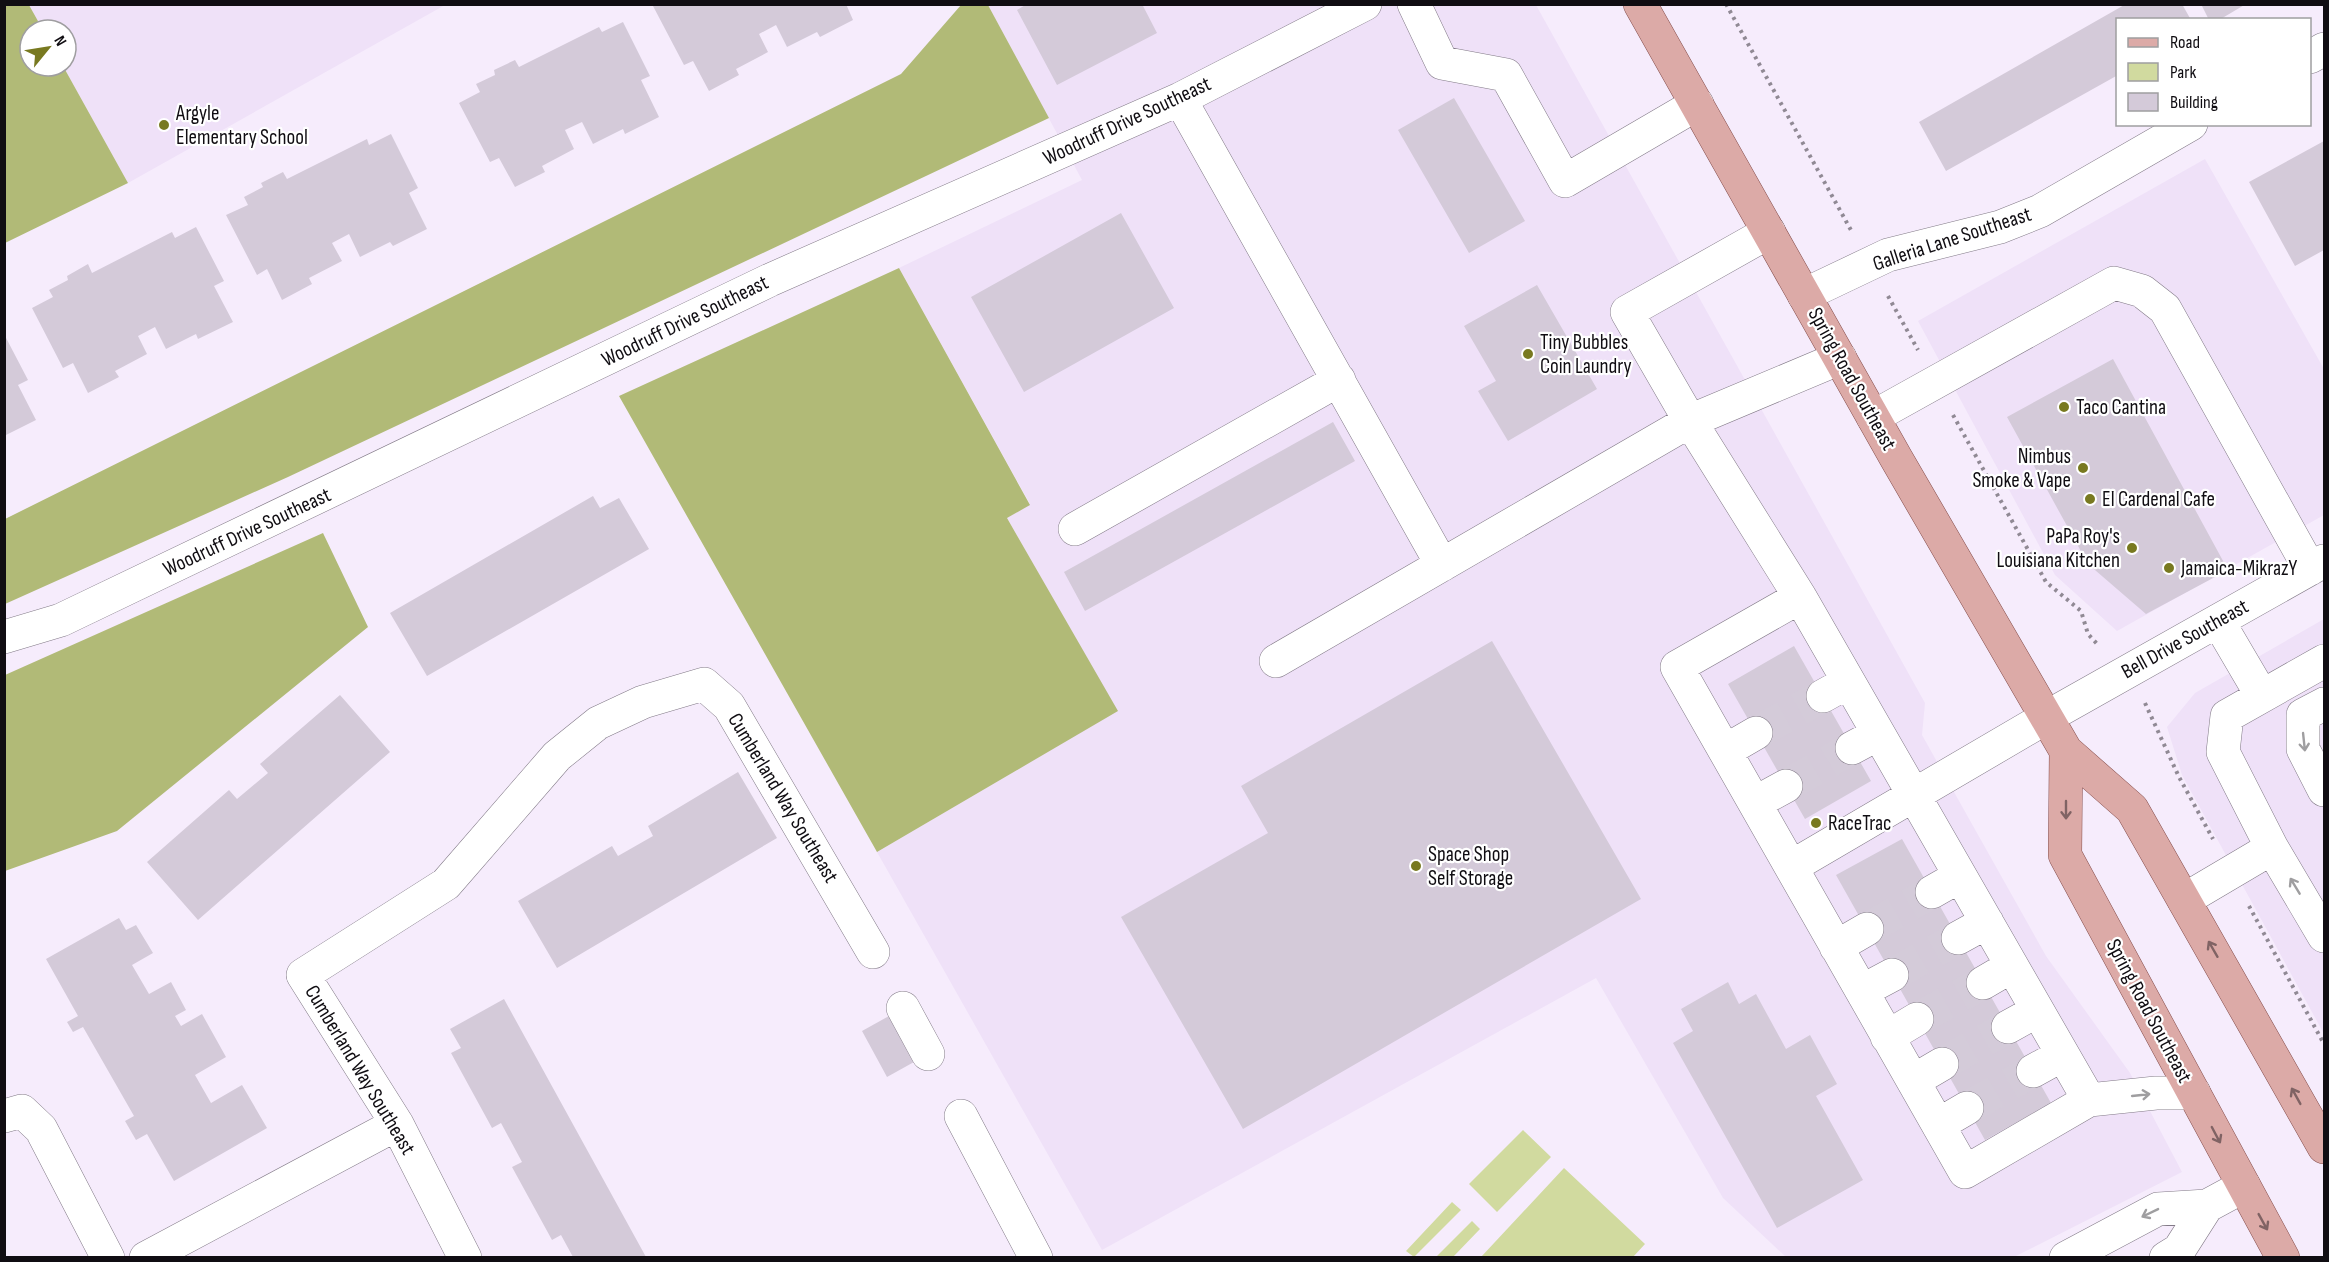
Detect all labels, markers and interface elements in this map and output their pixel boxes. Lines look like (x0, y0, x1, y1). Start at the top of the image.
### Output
north arrow (18, 18, 78, 78)
legend (2116, 18, 2311, 126)
text: Road (2170, 32, 2200, 53)
text: N (49, 33, 70, 50)
text: Park (2170, 62, 2196, 83)
street label: Woodruff Drive Southeast (1039, 71, 1215, 171)
text: Building (2170, 92, 2218, 113)
place label: Argyle Elementary School (175, 101, 308, 150)
marker: Argyle Elementary School (157, 118, 171, 132)
street label: Galleria Lane Southeast (1870, 202, 2034, 276)
street label: Woodruff Drive Southeast (598, 270, 772, 372)
street label: Spring Road Southeast (1803, 303, 1901, 455)
place label: Tiny Bubbles Coin Laundry (1540, 330, 1632, 379)
marker: Tiny Bubbles Coin Laundry (1521, 347, 1535, 361)
place label: Taco Cantina (2076, 395, 2166, 420)
marker: Taco Cantina (2057, 400, 2071, 414)
place label: Nimbus Smoke & Vape (1972, 444, 2071, 493)
marker: Nimbus Smoke & Vape (2076, 461, 2090, 475)
street label: Woodruff Drive Southeast (159, 482, 335, 582)
place label: El Cardenal Cafe (2102, 487, 2215, 512)
marker: El Cardenal Cafe (2083, 492, 2097, 506)
place label: PaPa Roy's Louisiana Kitchen (1997, 524, 2120, 573)
marker: PaPa Roy's Louisiana Kitchen (2125, 541, 2139, 555)
place label: Jamaica-MikrazY (2180, 556, 2298, 581)
marker: Jamaica-MikrazY (2162, 561, 2176, 575)
street label: Bell Drive Southeast (2117, 594, 2253, 684)
street label: Cumberland Way Southeast (722, 709, 844, 887)
one-way arrow (2299, 732, 2310, 752)
one-way arrow (2060, 799, 2072, 819)
place label: RaceTrac (1828, 811, 1891, 836)
marker: RaceTrac (1809, 816, 1823, 830)
place label: Space Shop Self Storage (1428, 842, 1513, 891)
marker: Space Shop Self Storage (1409, 859, 1423, 873)
one-way arrow (2288, 878, 2300, 895)
street label: Spring Road Southeast (2101, 935, 2197, 1087)
one-way arrow (2206, 941, 2218, 958)
street label: Cumberland Way Southeast (299, 981, 421, 1159)
one-way arrow (2290, 1088, 2302, 1105)
one-way arrow (2131, 1089, 2151, 1100)
one-way arrow (2211, 1125, 2222, 1143)
one-way arrow (2141, 1208, 2159, 1220)
one-way arrow (2257, 1213, 2269, 1230)

